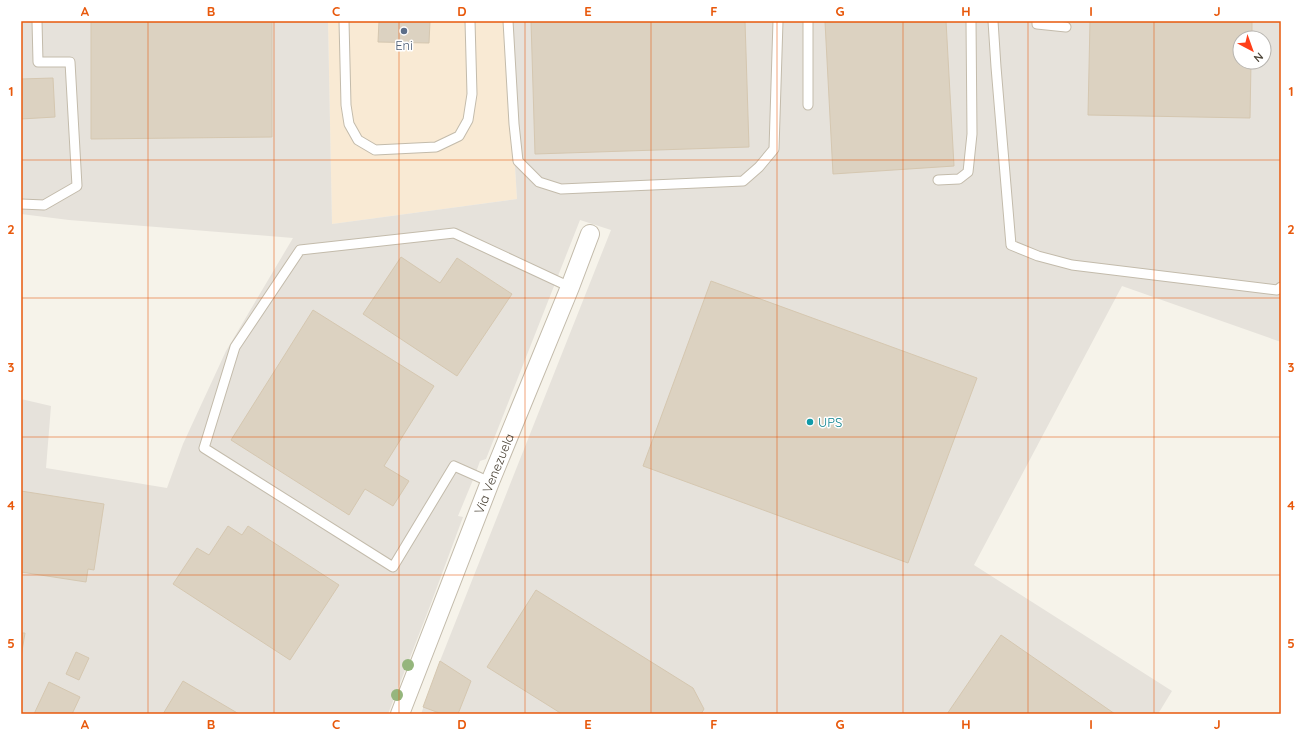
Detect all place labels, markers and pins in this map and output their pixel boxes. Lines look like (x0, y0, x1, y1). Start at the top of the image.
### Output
marker: Eni (399, 26, 409, 36)
place label: Eni (395, 37, 413, 53)
place label: UPS (818, 414, 842, 430)
marker: UPS (805, 417, 815, 427)

